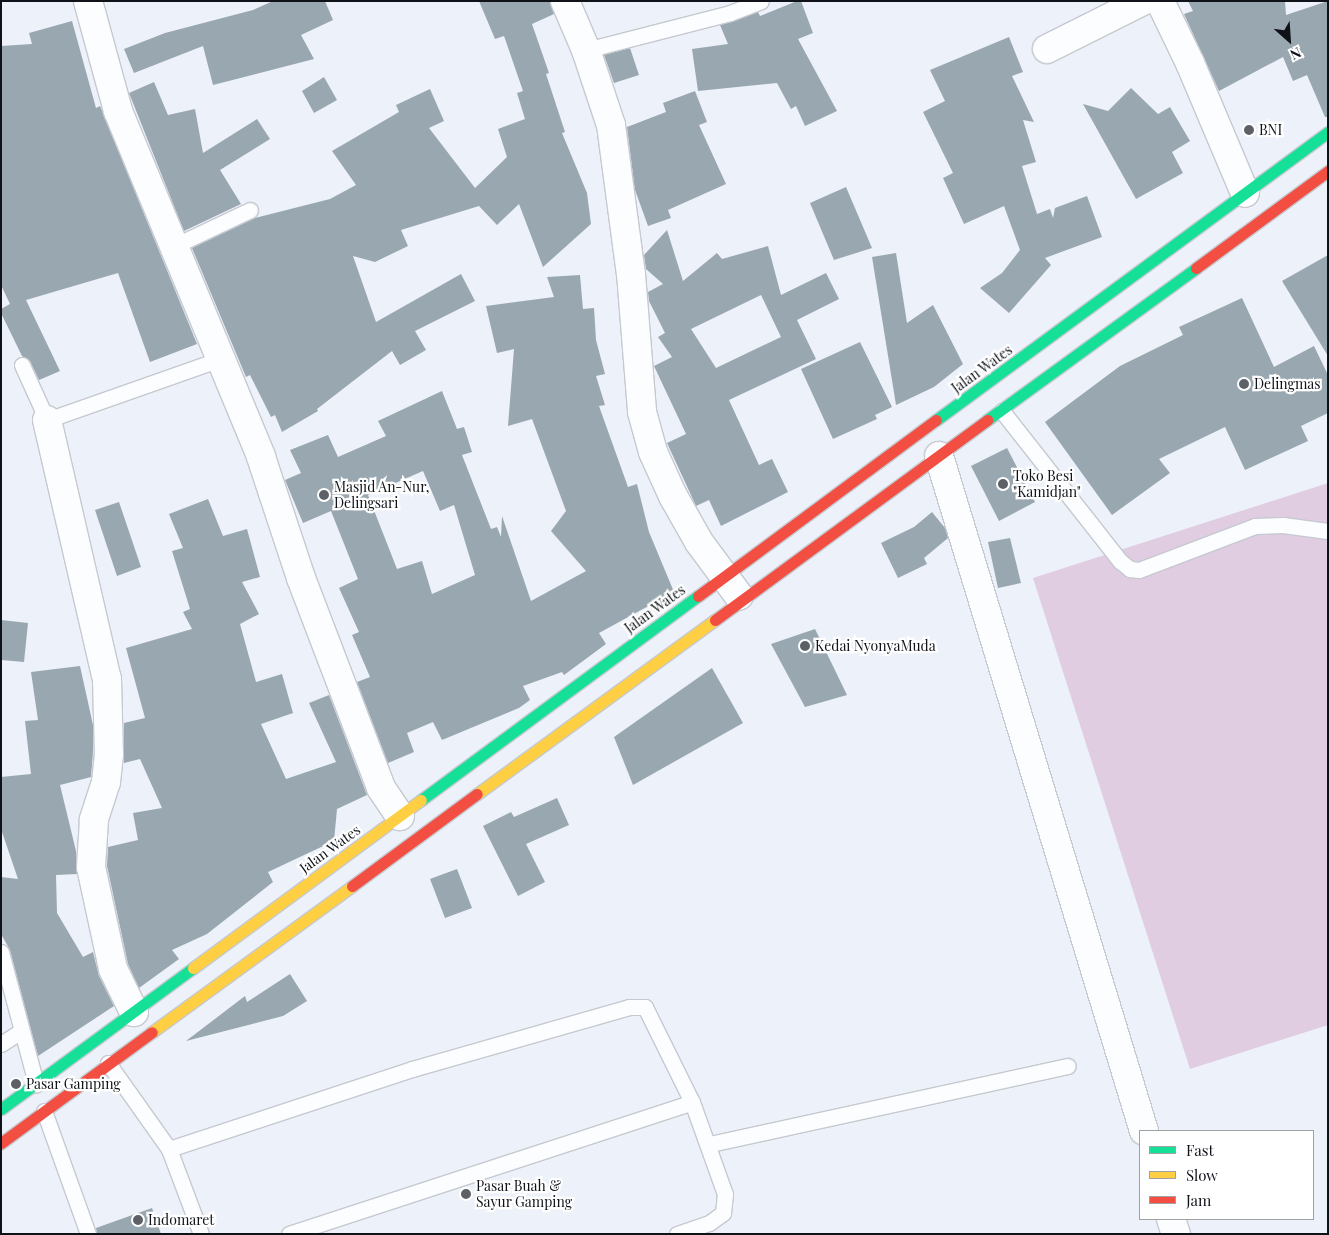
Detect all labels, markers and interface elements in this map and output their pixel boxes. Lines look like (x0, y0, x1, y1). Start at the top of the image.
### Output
north arrow (1264, 15, 1314, 65)
text: N (1287, 43, 1305, 65)
place label: BNI (1259, 122, 1282, 138)
marker: BNI (1243, 124, 1255, 136)
street label: Jalan Wates (948, 341, 1016, 397)
place label: Delingmas (1254, 376, 1321, 392)
marker: Delingmas (1238, 378, 1250, 390)
place label: Toko Besi "Kamidjan" (1013, 468, 1081, 501)
marker: Toko Besi "Kamidjan" (997, 478, 1009, 490)
place label: Masjid An-Nur, Delingsari (334, 479, 430, 512)
marker: Masjid An-Nur, Delingsari (318, 489, 330, 501)
street label: Jalan Wates (621, 581, 689, 637)
place label: Kedai NyonyaMuda (815, 638, 936, 654)
marker: Kedai NyonyaMuda (799, 640, 811, 652)
street label: Jalan Wates (296, 821, 364, 877)
place label: Pasar Gamping (26, 1076, 121, 1092)
marker: Pasar Gamping (10, 1078, 22, 1090)
legend (1139, 1130, 1314, 1220)
text: Fast (1186, 1140, 1214, 1160)
text: Slow (1186, 1165, 1218, 1185)
place label: Pasar Buah & Sayur Gamping (476, 1178, 572, 1210)
marker: Pasar Buah & Sayur Gamping (460, 1188, 472, 1200)
text: Jam (1186, 1190, 1211, 1210)
place label: Indomaret (148, 1212, 214, 1228)
marker: Indomaret (132, 1214, 144, 1226)

